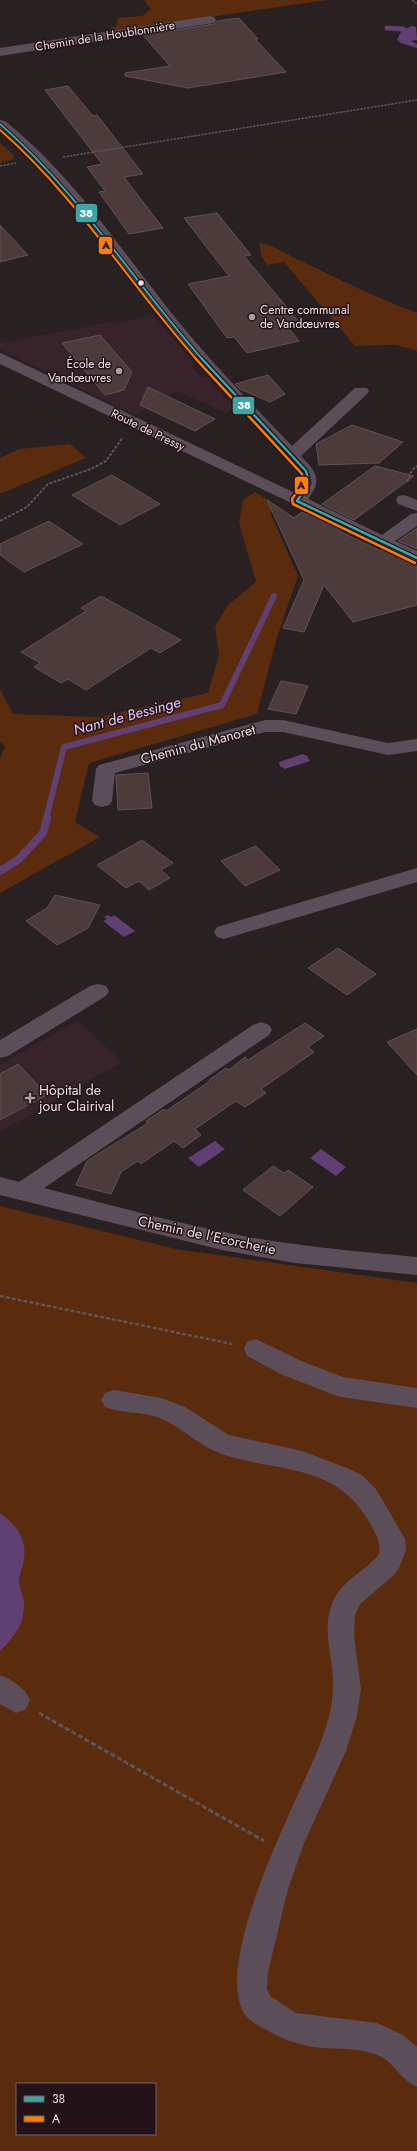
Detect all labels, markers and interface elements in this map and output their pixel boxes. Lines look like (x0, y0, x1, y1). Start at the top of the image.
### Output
street label: Chemin de la Houblonnière (34, 16, 176, 56)
line badge: 38 (75, 203, 98, 223)
text: 38 (79, 205, 93, 221)
line badge: A (98, 236, 113, 255)
text: A (101, 237, 111, 253)
unlabelled marker (136, 278, 146, 288)
place label: Centre communal de Vandœuvres (260, 301, 349, 333)
marker: Centre communal de Vandœuvres (247, 312, 257, 322)
place label: École de Vandœuvres (48, 355, 111, 387)
marker: École de Vandœuvres (114, 366, 124, 376)
line badge: 38 (232, 396, 255, 415)
text: 38 (237, 397, 251, 413)
street label: Route de Pressy (108, 404, 189, 456)
line badge: A (294, 476, 309, 495)
text: A (296, 477, 306, 493)
water label: Nant de Bessinge (71, 691, 184, 741)
street label: Chemin du Manoret (138, 719, 258, 769)
place label: Hôpital de jour Clairival (38, 1080, 114, 1116)
marker: Hôpital de jour Clairival (24, 1092, 36, 1104)
street label: Chemin de l'Ecorcherie (136, 1211, 278, 1259)
legend (16, 2083, 156, 2135)
text: 38 (52, 2090, 65, 2108)
text: A (52, 2110, 60, 2128)

